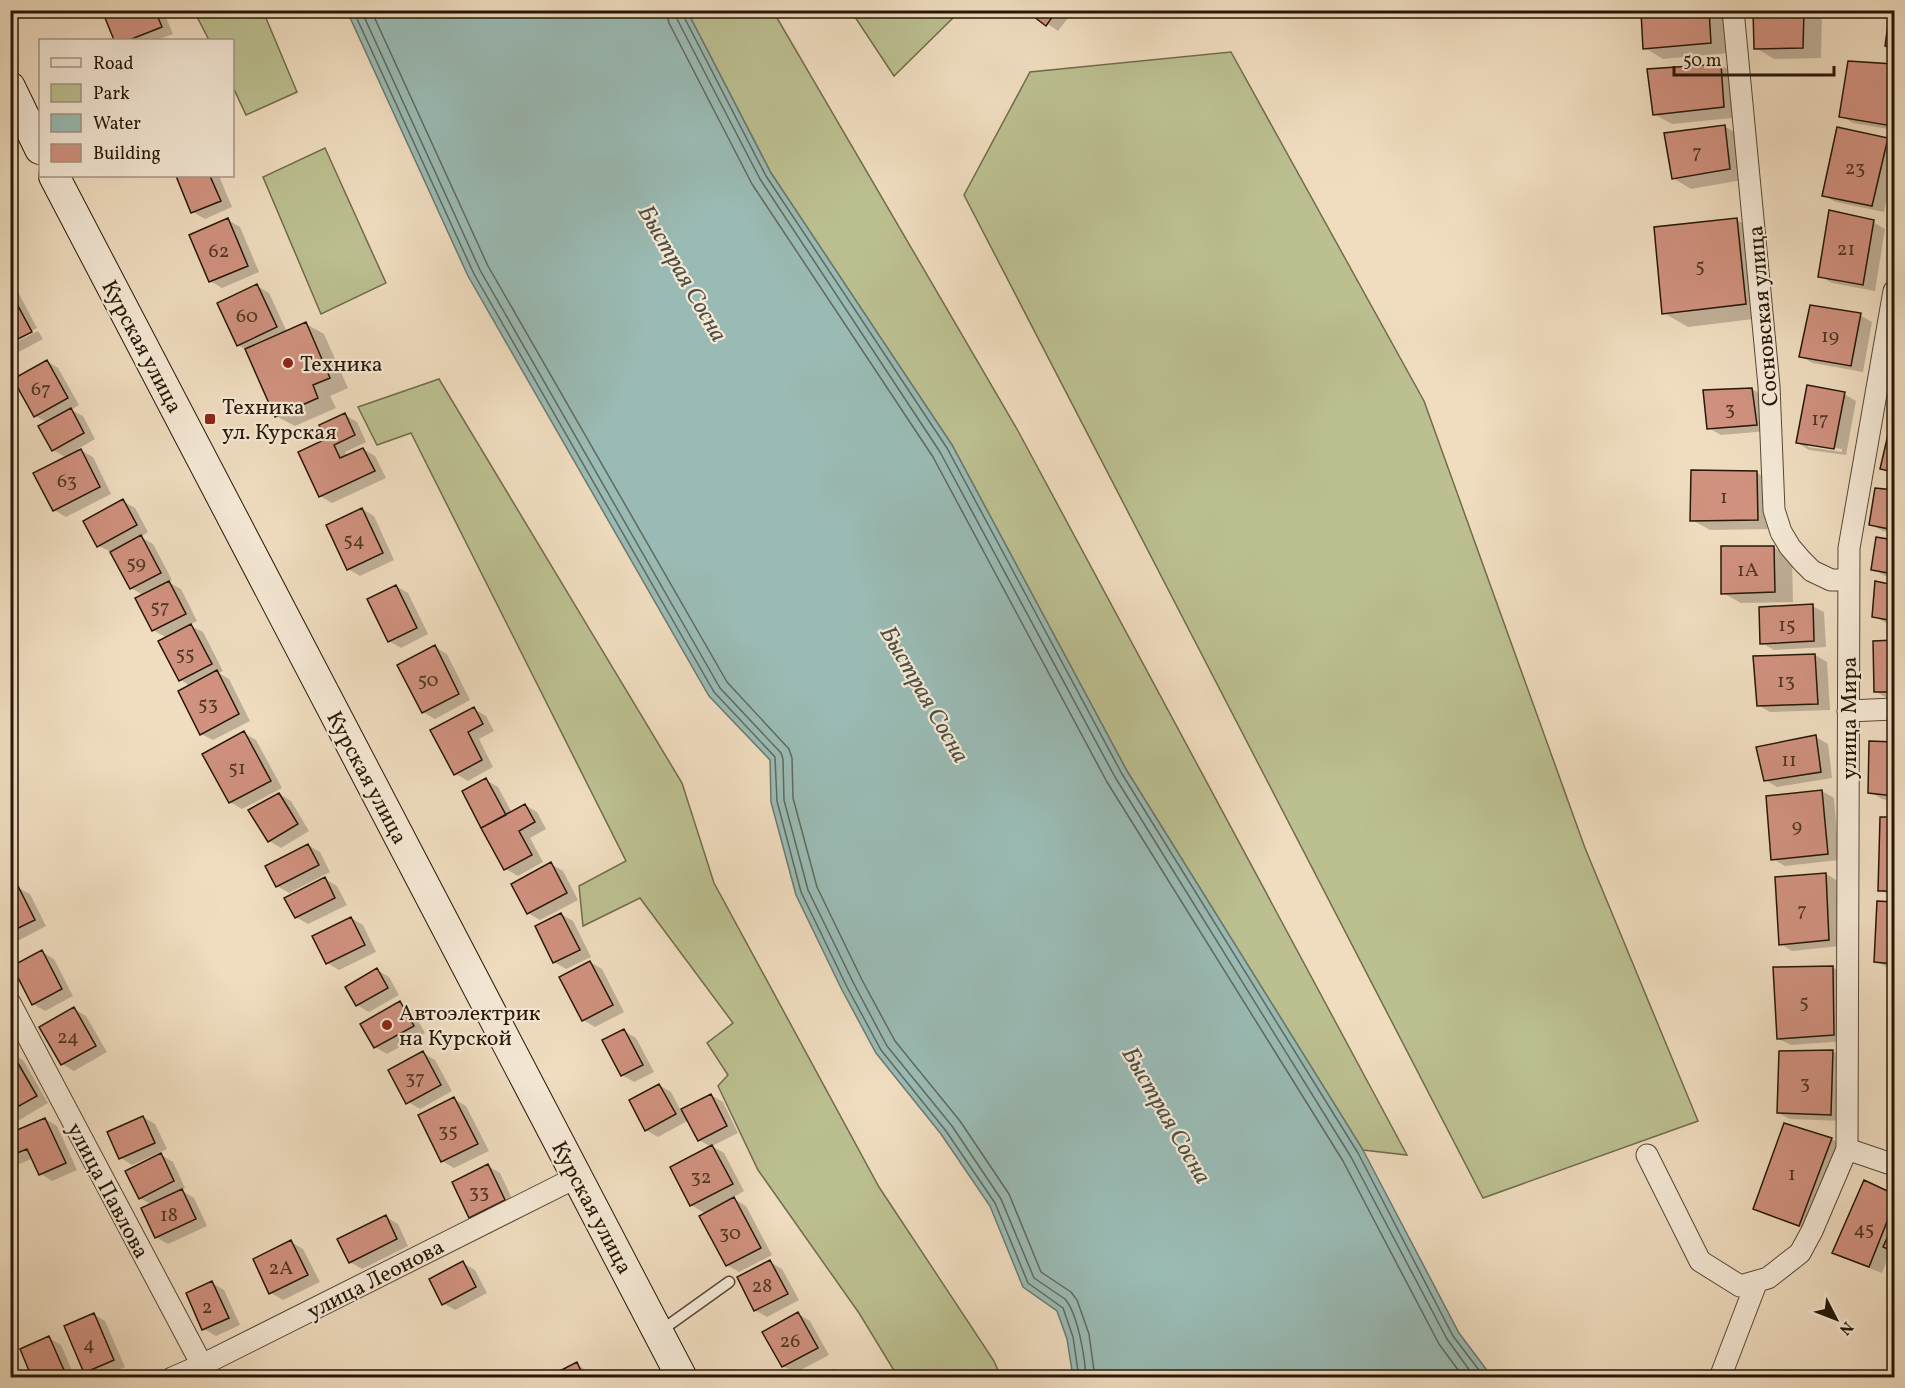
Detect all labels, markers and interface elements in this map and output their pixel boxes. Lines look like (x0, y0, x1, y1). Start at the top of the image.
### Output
legend (39, 39, 234, 177)
scale bar (1674, 39, 1834, 77)
text: 50 m (1683, 49, 1722, 74)
text: Road (93, 52, 134, 77)
text: Park (93, 82, 130, 107)
text: Water (93, 112, 141, 137)
house number: 7 (1692, 139, 1702, 167)
text: Building (93, 142, 161, 167)
house number: 23 (1845, 155, 1865, 183)
water label: Быстрая Сосна (628, 199, 734, 349)
street label: Сосновская улица (1741, 224, 1788, 407)
house number: 21 (1837, 236, 1855, 264)
house number: 62 (209, 238, 229, 266)
house number: 5 (1695, 253, 1705, 281)
street label: Курская улица (93, 275, 189, 419)
house number: 60 (236, 303, 258, 331)
house number: 19 (1821, 323, 1839, 351)
place label: Техника (300, 350, 383, 381)
marker: Техника (281, 356, 295, 370)
house number: 67 (31, 376, 51, 404)
place label: Техника ул. Курская (222, 393, 337, 449)
house number: 3 (1725, 396, 1735, 424)
house number: 17 (1811, 406, 1829, 434)
marker: Техника ул. Курская (203, 412, 217, 426)
house number: 63 (57, 468, 77, 496)
house number: 1 (1720, 484, 1728, 512)
house number: 54 (343, 527, 365, 555)
house number: 59 (126, 550, 146, 578)
house number: 1А (1737, 557, 1759, 585)
house number: 57 (150, 594, 170, 622)
house number: 15 (1778, 612, 1796, 640)
water label: Быстрая Сосна (870, 620, 976, 770)
house number: 55 (175, 641, 195, 669)
street label: улица Мира (1835, 656, 1866, 780)
house number: 50 (417, 667, 439, 695)
house number: 13 (1777, 668, 1795, 696)
house number: 53 (198, 691, 218, 719)
street label: Курская улица (318, 706, 414, 850)
house number: 11 (1781, 747, 1797, 775)
house number: 51 (228, 755, 246, 783)
house number: 9 (1792, 813, 1802, 841)
house number: 7 (1797, 897, 1807, 925)
house number: 5 (1799, 989, 1809, 1017)
place label: Автоэлектрик на Курской (399, 999, 541, 1055)
marker: Автоэлектрик на Курской (380, 1018, 394, 1032)
house number: 24 (57, 1024, 79, 1052)
water label: Быстрая Сосна (1112, 1041, 1218, 1191)
house number: 37 (405, 1065, 425, 1093)
house number: 3 (1800, 1070, 1810, 1098)
street label: улица Павлова (58, 1118, 156, 1265)
house number: 35 (438, 1118, 458, 1146)
street label: Курская улица (543, 1136, 639, 1280)
house number: 1 (1788, 1161, 1796, 1189)
house number: 32 (691, 1164, 712, 1192)
house number: 33 (469, 1179, 489, 1207)
house number: 18 (160, 1202, 178, 1230)
house number: 45 (1854, 1216, 1874, 1244)
house number: 30 (719, 1220, 741, 1248)
street label: улица Леонова (302, 1232, 450, 1328)
house number: 2А (269, 1255, 293, 1283)
house number: 28 (752, 1273, 772, 1301)
north arrow (1806, 1289, 1866, 1349)
house number: 2 (202, 1294, 212, 1322)
text: N (1833, 1316, 1858, 1340)
house number: 26 (780, 1328, 800, 1356)
house number: 4 (83, 1331, 95, 1359)

